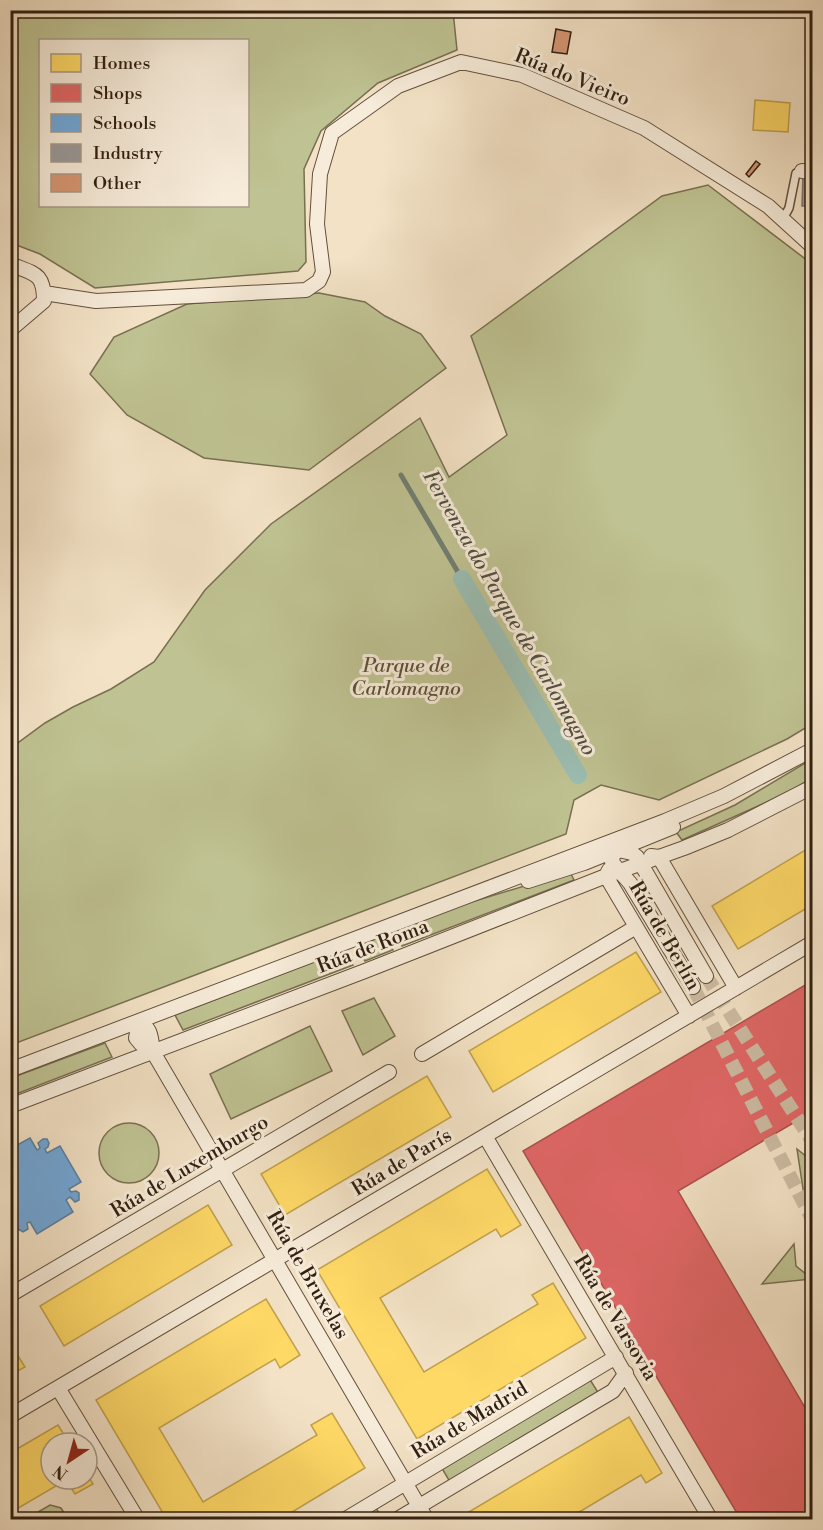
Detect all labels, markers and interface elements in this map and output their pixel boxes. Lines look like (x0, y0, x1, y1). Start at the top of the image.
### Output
legend (39, 39, 249, 207)
street label: Rúa do Vieiro (511, 44, 633, 112)
text: Homes (93, 52, 150, 75)
text: Shops (93, 82, 143, 105)
text: Schools (93, 112, 157, 135)
text: Industry (93, 142, 163, 165)
text: Other (93, 172, 141, 195)
water label: Fervenza do Parque de Carlomagno (416, 466, 602, 760)
park label: Parque de Carlomagno (351, 654, 461, 702)
street label: Rúa de Berlín (623, 877, 705, 995)
street label: Rúa de Roma (314, 914, 433, 980)
street label: Rúa de Luxemburgo (106, 1110, 274, 1224)
street label: Rúa de París (347, 1123, 457, 1203)
street label: Rúa de Bruxelas (260, 1206, 354, 1344)
street label: Rúa de Varsovia (568, 1250, 663, 1386)
street label: Rúa de Madrid (407, 1376, 533, 1466)
north arrow (39, 1431, 99, 1491)
text: N (49, 1460, 72, 1484)

